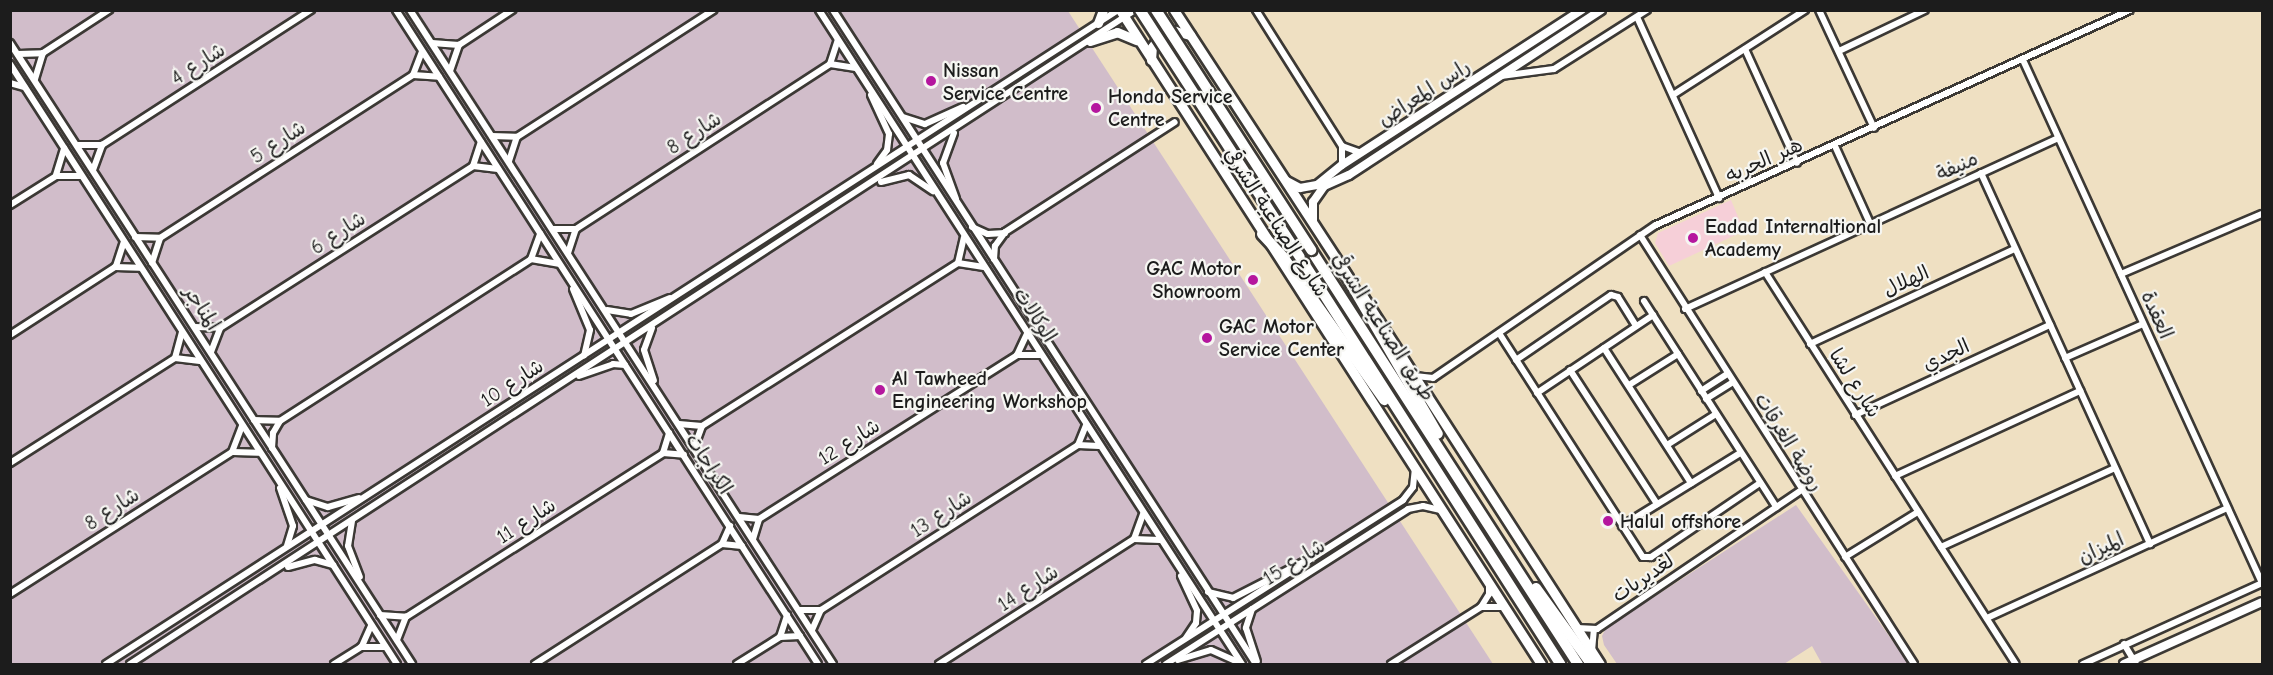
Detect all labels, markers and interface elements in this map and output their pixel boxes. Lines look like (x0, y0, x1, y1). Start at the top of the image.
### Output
street label: شارع 4 (166, 38, 230, 90)
street label: راس المعراض (1373, 54, 1475, 132)
place label: Nissan Service Centre (943, 58, 1068, 105)
marker: Nissan Service Centre (924, 74, 938, 88)
place label: Honda Service Centre (1108, 84, 1233, 131)
marker: Honda Service Centre (1089, 101, 1103, 115)
street label: شارع 8 (662, 107, 726, 159)
street label: شارع 5 (246, 115, 310, 169)
street label: هير الحربه (1722, 132, 1806, 188)
street label: شارع الصناعية الشرقي (1219, 143, 1333, 301)
street label: منيفة (1932, 146, 1982, 186)
street label: شارع 6 (306, 206, 370, 260)
place label: Eadad Internaltional Academy (1705, 214, 1881, 261)
marker: Eadad Internaltional Academy (1686, 231, 1700, 245)
street label: طريق الصناعية الشرقي (1326, 248, 1440, 406)
place label: GAC Motor Showroom (1146, 256, 1241, 303)
street label: الهلال (1879, 260, 1933, 302)
marker: GAC Motor Showroom (1246, 273, 1260, 287)
street label: المناجر (179, 281, 225, 335)
street label: الوكالات (1008, 283, 1062, 347)
street label: العقدة (2136, 287, 2178, 343)
place label: GAC Motor Service Center (1219, 314, 1344, 361)
marker: GAC Motor Service Center (1200, 331, 1214, 345)
street label: الجدي (1919, 334, 1973, 376)
street label: شارع لشا (1824, 344, 1886, 422)
street label: شارع 10 (476, 354, 548, 412)
place label: Al Tawheed Engineering Workshop (892, 366, 1087, 413)
marker: Al Tawheed Engineering Workshop (873, 383, 887, 397)
street label: روضة الغرقات (1749, 389, 1829, 495)
street label: شارع 12 (814, 414, 884, 470)
street label: الكراجات (680, 429, 738, 499)
street label: شارع 8 (80, 483, 144, 535)
street label: شارع 13 (906, 485, 976, 543)
street label: شارع 11 (492, 493, 560, 549)
place label: Halul offshore (1620, 509, 1741, 533)
marker: Halul offshore (1601, 514, 1615, 528)
street label: الميزان (2074, 527, 2128, 569)
street label: شارع 15 (1259, 534, 1329, 590)
street label: لغديريات (1607, 549, 1679, 607)
street label: شارع 14 (993, 560, 1063, 616)

